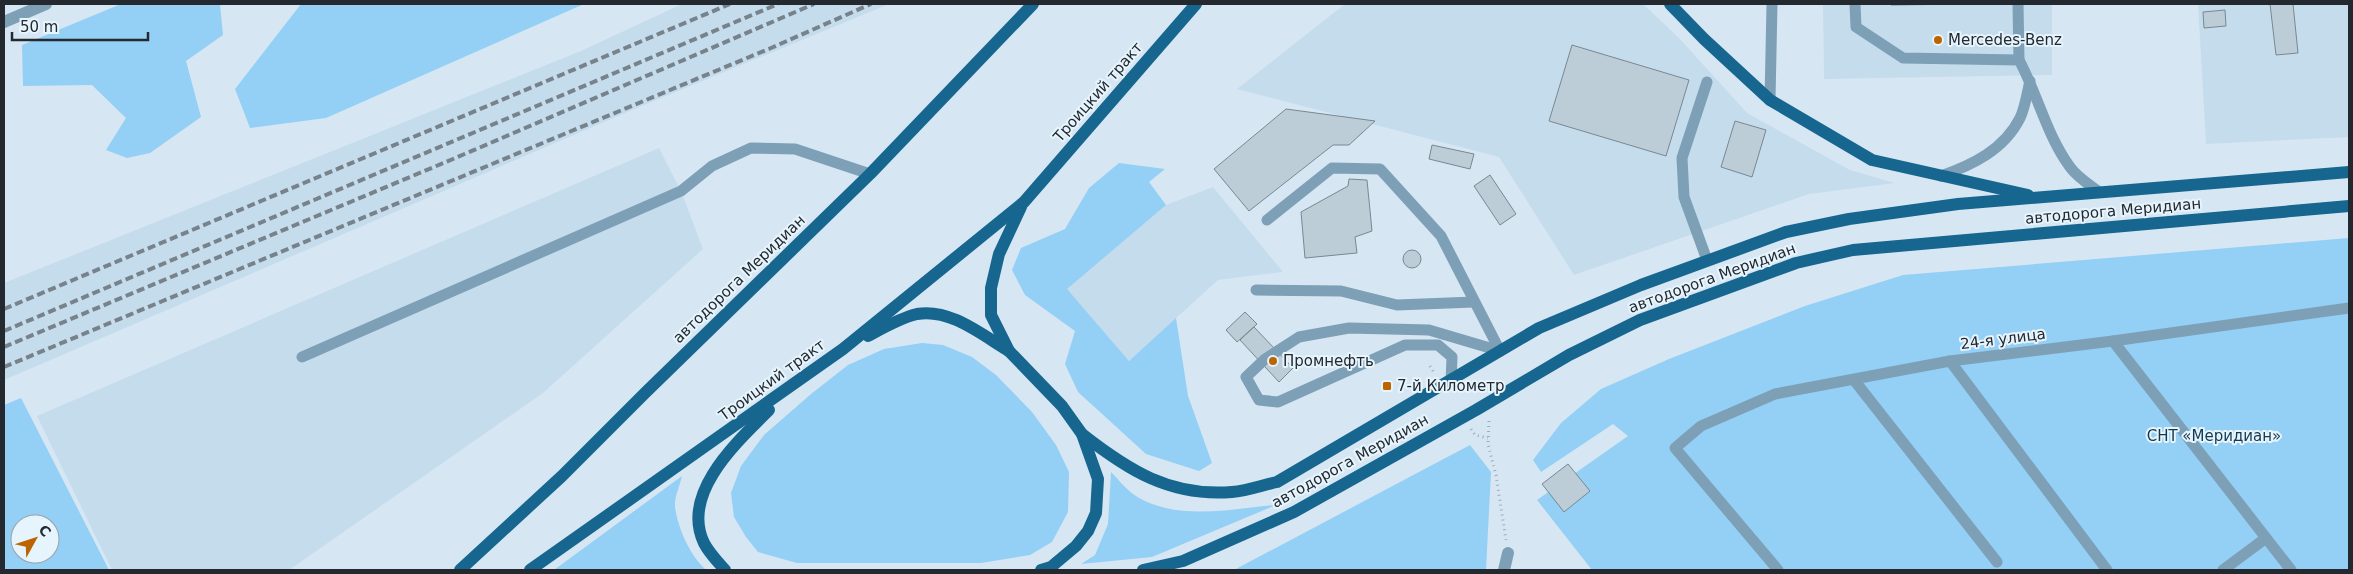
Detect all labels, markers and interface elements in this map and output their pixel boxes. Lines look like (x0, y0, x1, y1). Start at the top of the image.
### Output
scale bar (12, 10, 149, 42)
text: 50 m (20, 18, 58, 36)
place label: Mercedes-Benz (1948, 31, 2062, 49)
marker: Mercedes-Benz (1932, 34, 1944, 46)
street label: Троицкий тракт (1049, 38, 1146, 146)
street label: автодорога Меридиан (2024, 194, 2202, 228)
street label: автодорога Меридиан (669, 211, 809, 347)
street label: автодорога Меридиан (1626, 239, 1798, 317)
street label: 24-я улица (1959, 325, 2047, 353)
street label: Троицкий тракт (715, 335, 829, 425)
place label: Промнефть (1283, 352, 1374, 370)
marker: Промнефть (1267, 355, 1279, 367)
place label: 7-й Километр (1397, 377, 1504, 395)
marker: 7-й Километр (1381, 380, 1393, 392)
street label: автодорога Меридиан (1268, 410, 1432, 512)
park label: СНТ «Меридиан» (2147, 427, 2281, 445)
north arrow (10, 514, 60, 564)
text: С (36, 522, 54, 540)

